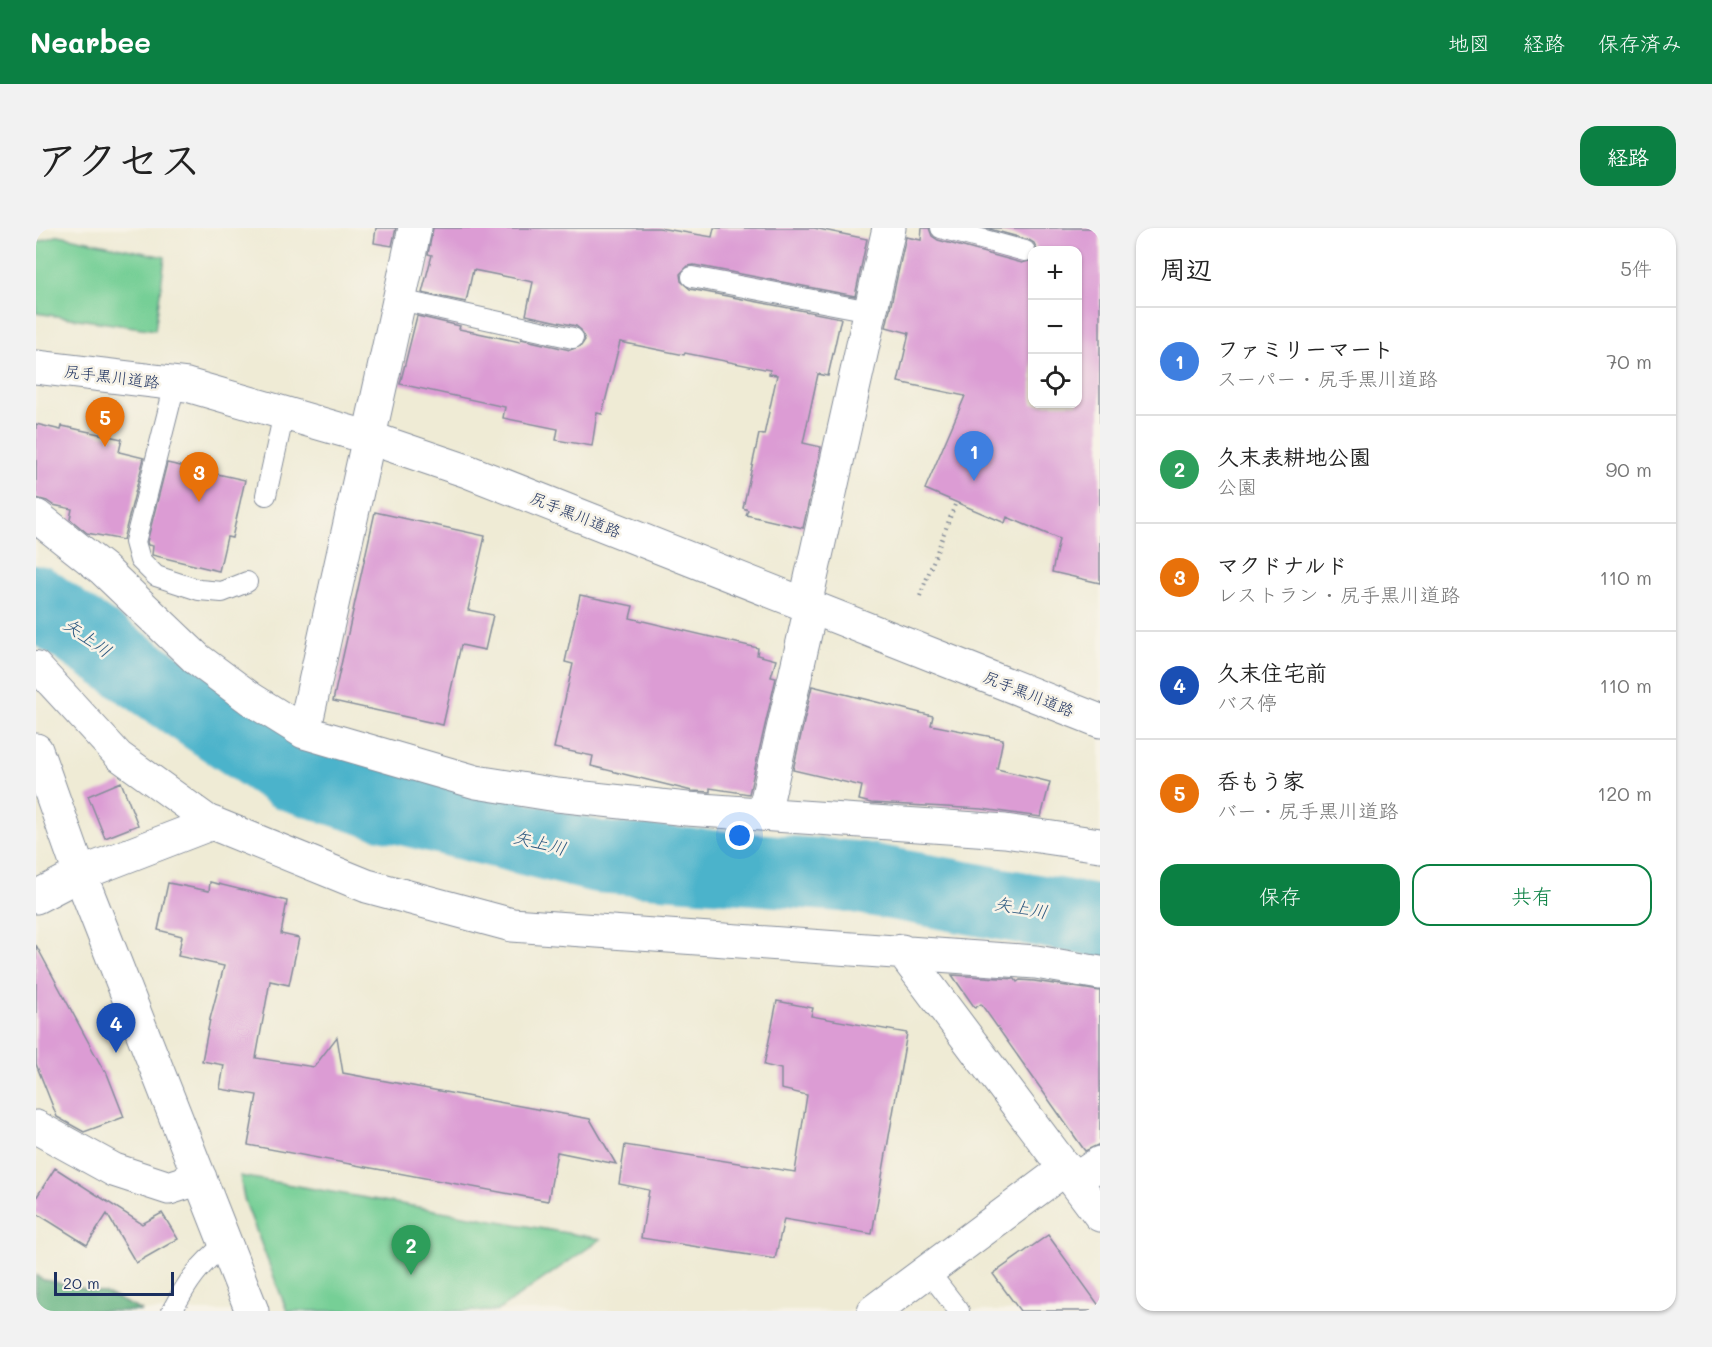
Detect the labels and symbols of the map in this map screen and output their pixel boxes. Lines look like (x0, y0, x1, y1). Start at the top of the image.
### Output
street label: 尻手黒川道路 (63, 360, 161, 392)
pin: 5 (86, 398, 124, 447)
pin: 1 (954, 432, 994, 481)
pin: 3 (180, 452, 218, 502)
street label: 尻手黒川道路 (528, 486, 624, 542)
water label: 矢上川 (59, 612, 117, 662)
street label: 尻手黒川道路 (981, 665, 1077, 721)
your location (725, 821, 754, 850)
water label: 矢上川 (511, 824, 569, 860)
water label: 矢上川 (992, 890, 1050, 924)
pin: 4 (96, 1004, 136, 1053)
pin: 2 (392, 1226, 430, 1275)
scale bar (54, 1269, 174, 1296)

